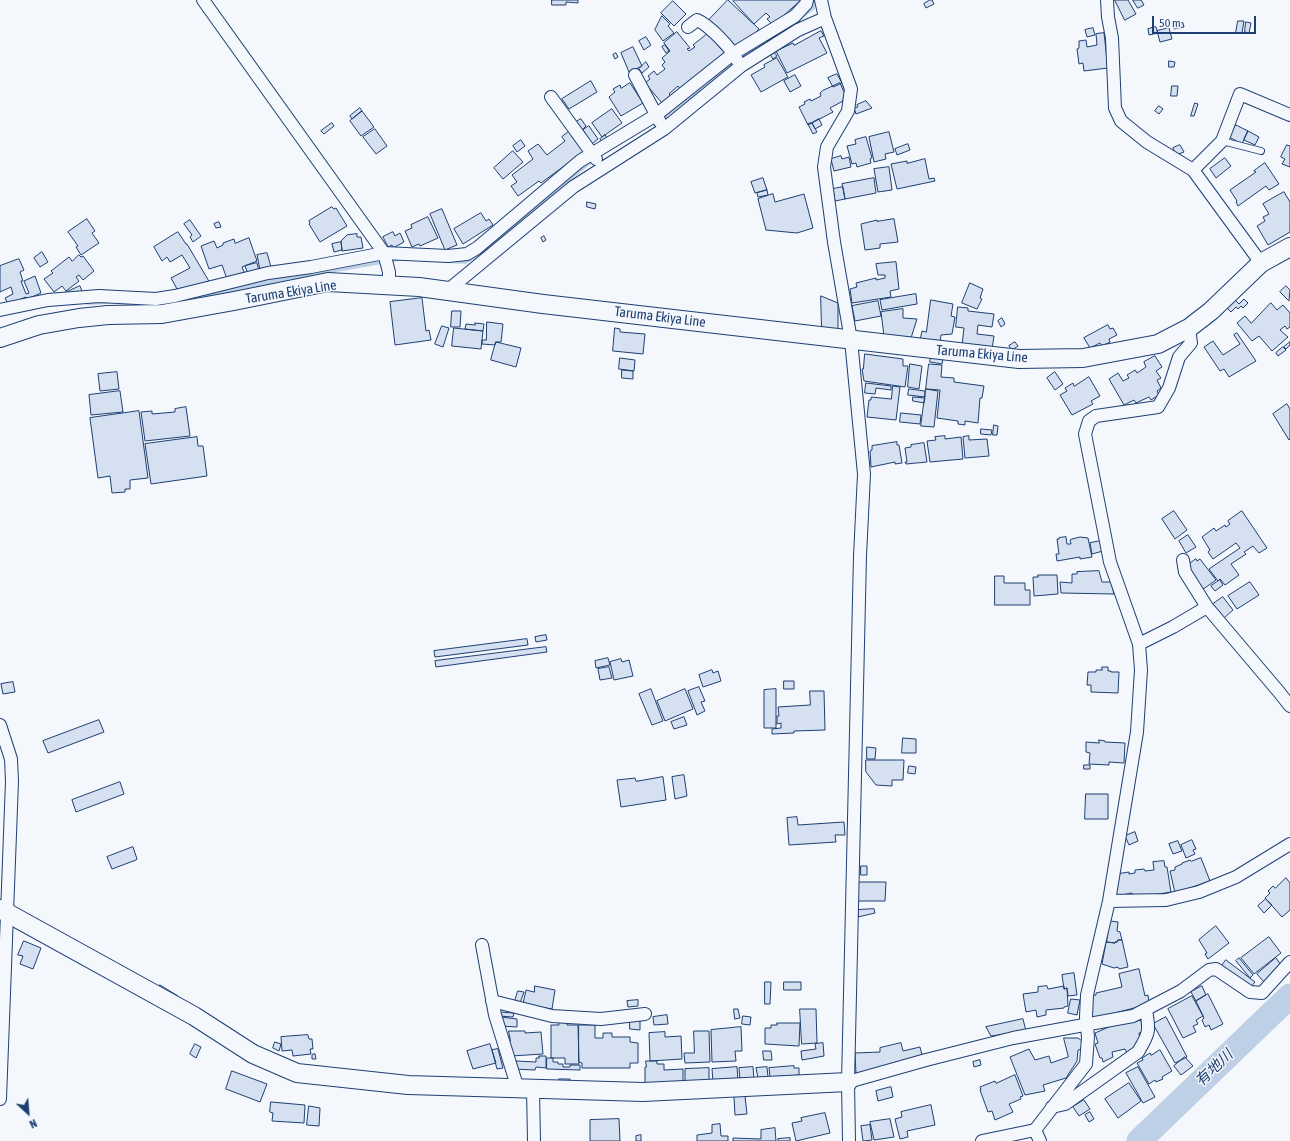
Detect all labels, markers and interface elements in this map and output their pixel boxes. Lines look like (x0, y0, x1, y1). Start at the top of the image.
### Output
scale bar (1154, 8, 1258, 34)
text: 50 m (1159, 16, 1181, 30)
street label: Taruma Ekiya Line (244, 277, 338, 307)
street label: Taruma Ekiya Line (613, 303, 707, 331)
street label: Taruma Ekiya Line (936, 342, 1028, 366)
water label: 有地川 (1192, 1046, 1236, 1090)
north arrow (8, 1093, 48, 1133)
text: N (28, 1117, 39, 1131)

